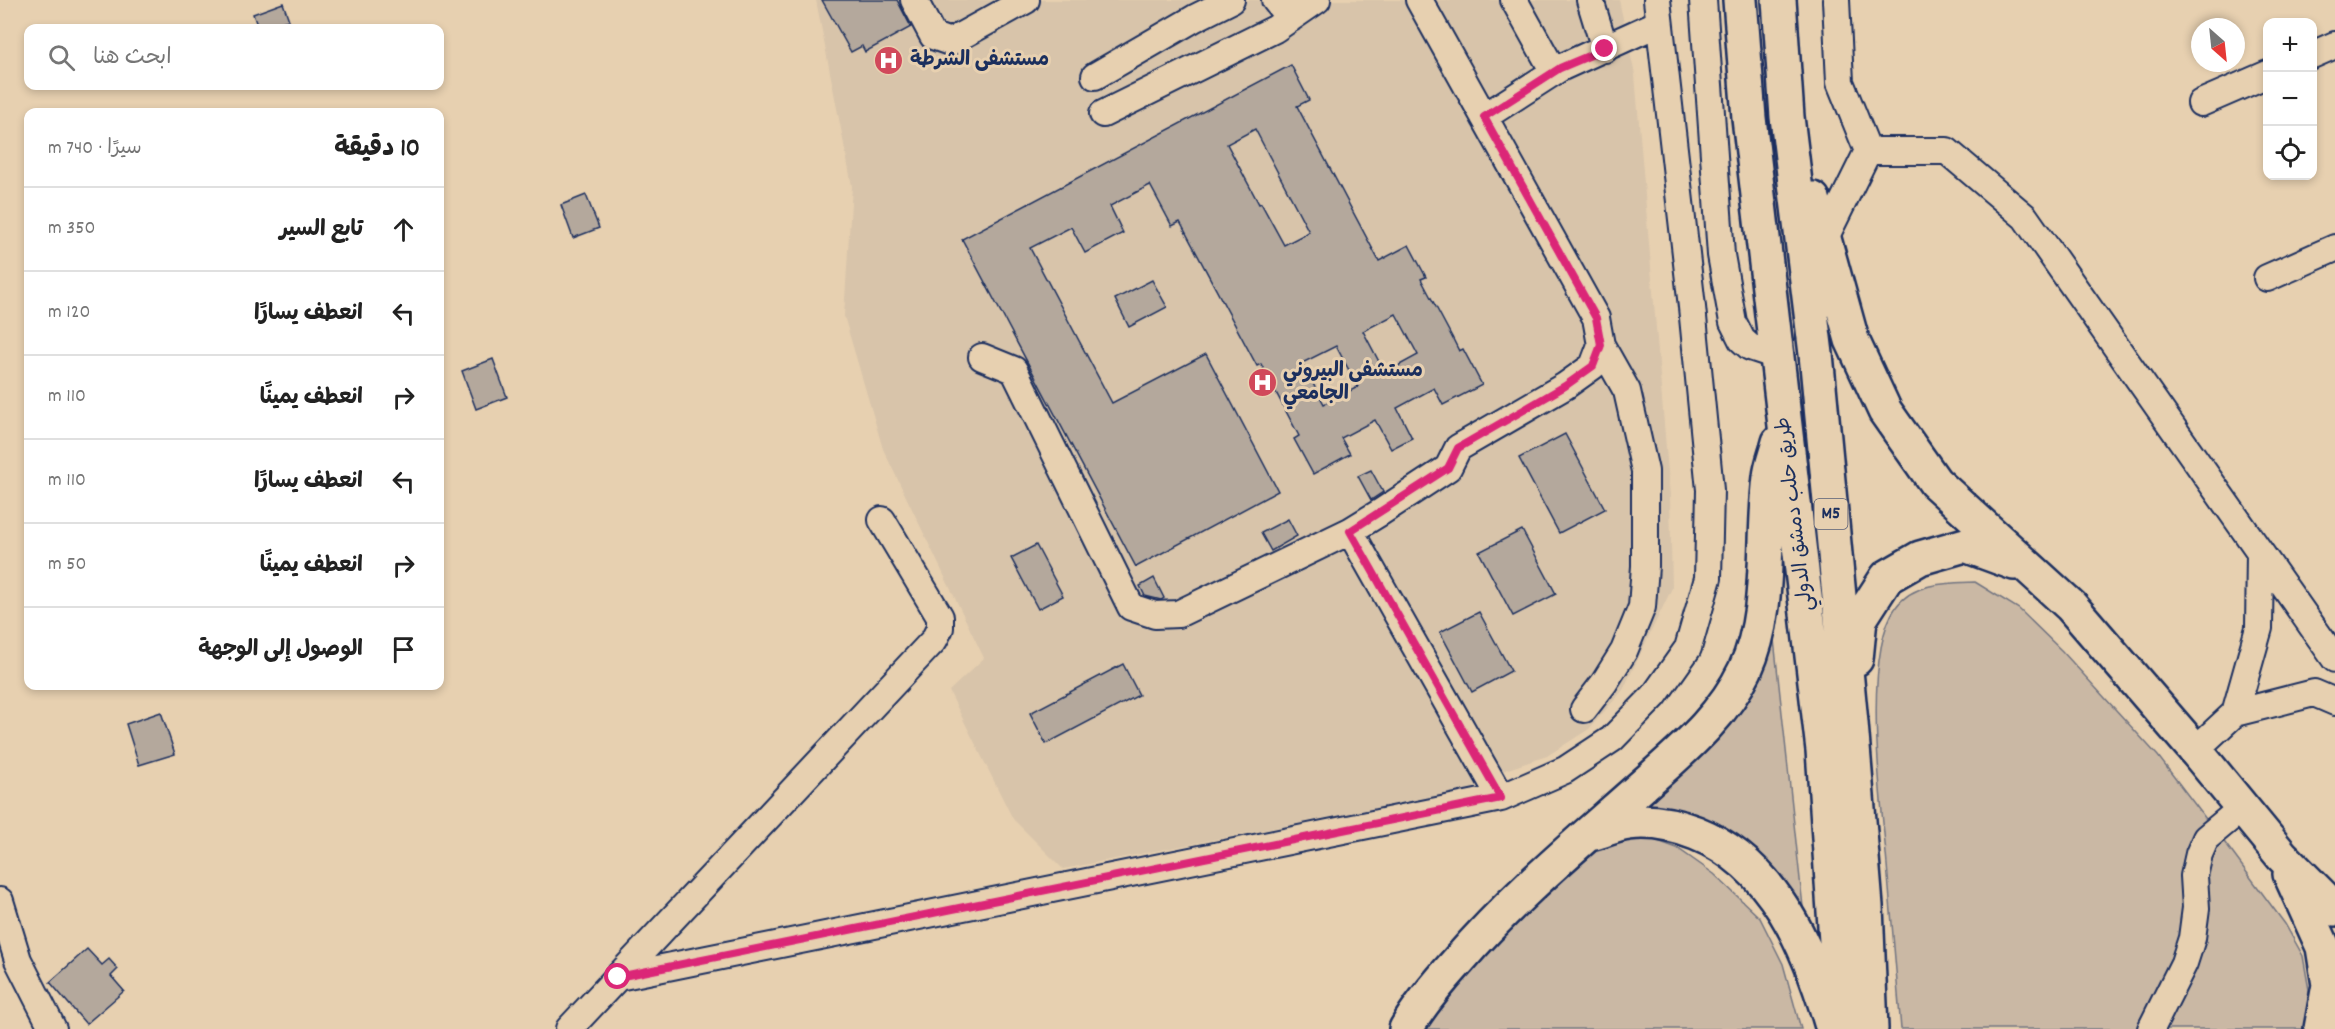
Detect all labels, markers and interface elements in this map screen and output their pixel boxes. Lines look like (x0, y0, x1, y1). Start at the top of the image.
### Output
north arrow (2191, 18, 2245, 72)
map controls (2263, 18, 2317, 180)
button: + (2263, 18, 2317, 72)
search box (24, 24, 444, 90)
route end (1591, 35, 1617, 61)
icon: search (45, 41, 78, 74)
text: ابحث هنا (93, 43, 172, 74)
hospital icon: مستشفى الشرطة (873, 45, 905, 77)
place label: مستشفى الشرطة (910, 47, 1049, 75)
button: − (2263, 72, 2317, 126)
button: locate (2263, 126, 2317, 180)
text: 10 دقيقة (334, 131, 420, 168)
text: سيرًا · 740 m (48, 135, 142, 163)
icon: ahead (387, 213, 420, 246)
text: 350 m (48, 215, 95, 243)
text: تابع السير (280, 215, 363, 246)
icon: left (387, 297, 420, 330)
text: 120 m (48, 299, 90, 327)
text: انعطف يسارًا (254, 299, 363, 330)
place label: مستشفى البيروني الجامعي (1283, 358, 1423, 410)
hospital icon: مستشفى البيروني الجامعي (1246, 367, 1278, 399)
icon: right (387, 381, 420, 414)
text: 110 m (48, 383, 86, 411)
text: انعطف يمينًا (260, 383, 363, 414)
street label: طريق حلب دمشق الدولي (1770, 415, 1823, 613)
icon: left (387, 465, 420, 498)
text: 110 m (48, 467, 86, 495)
text: انعطف يسارًا (254, 467, 363, 498)
road number: M5 (1814, 499, 1848, 529)
icon: right (387, 549, 420, 582)
text: 50 m (48, 551, 87, 579)
text: انعطف يمينًا (260, 551, 363, 582)
icon: arrive (387, 633, 420, 666)
text: الوصول إلى الوجهة (198, 635, 363, 666)
route start (604, 963, 630, 989)

